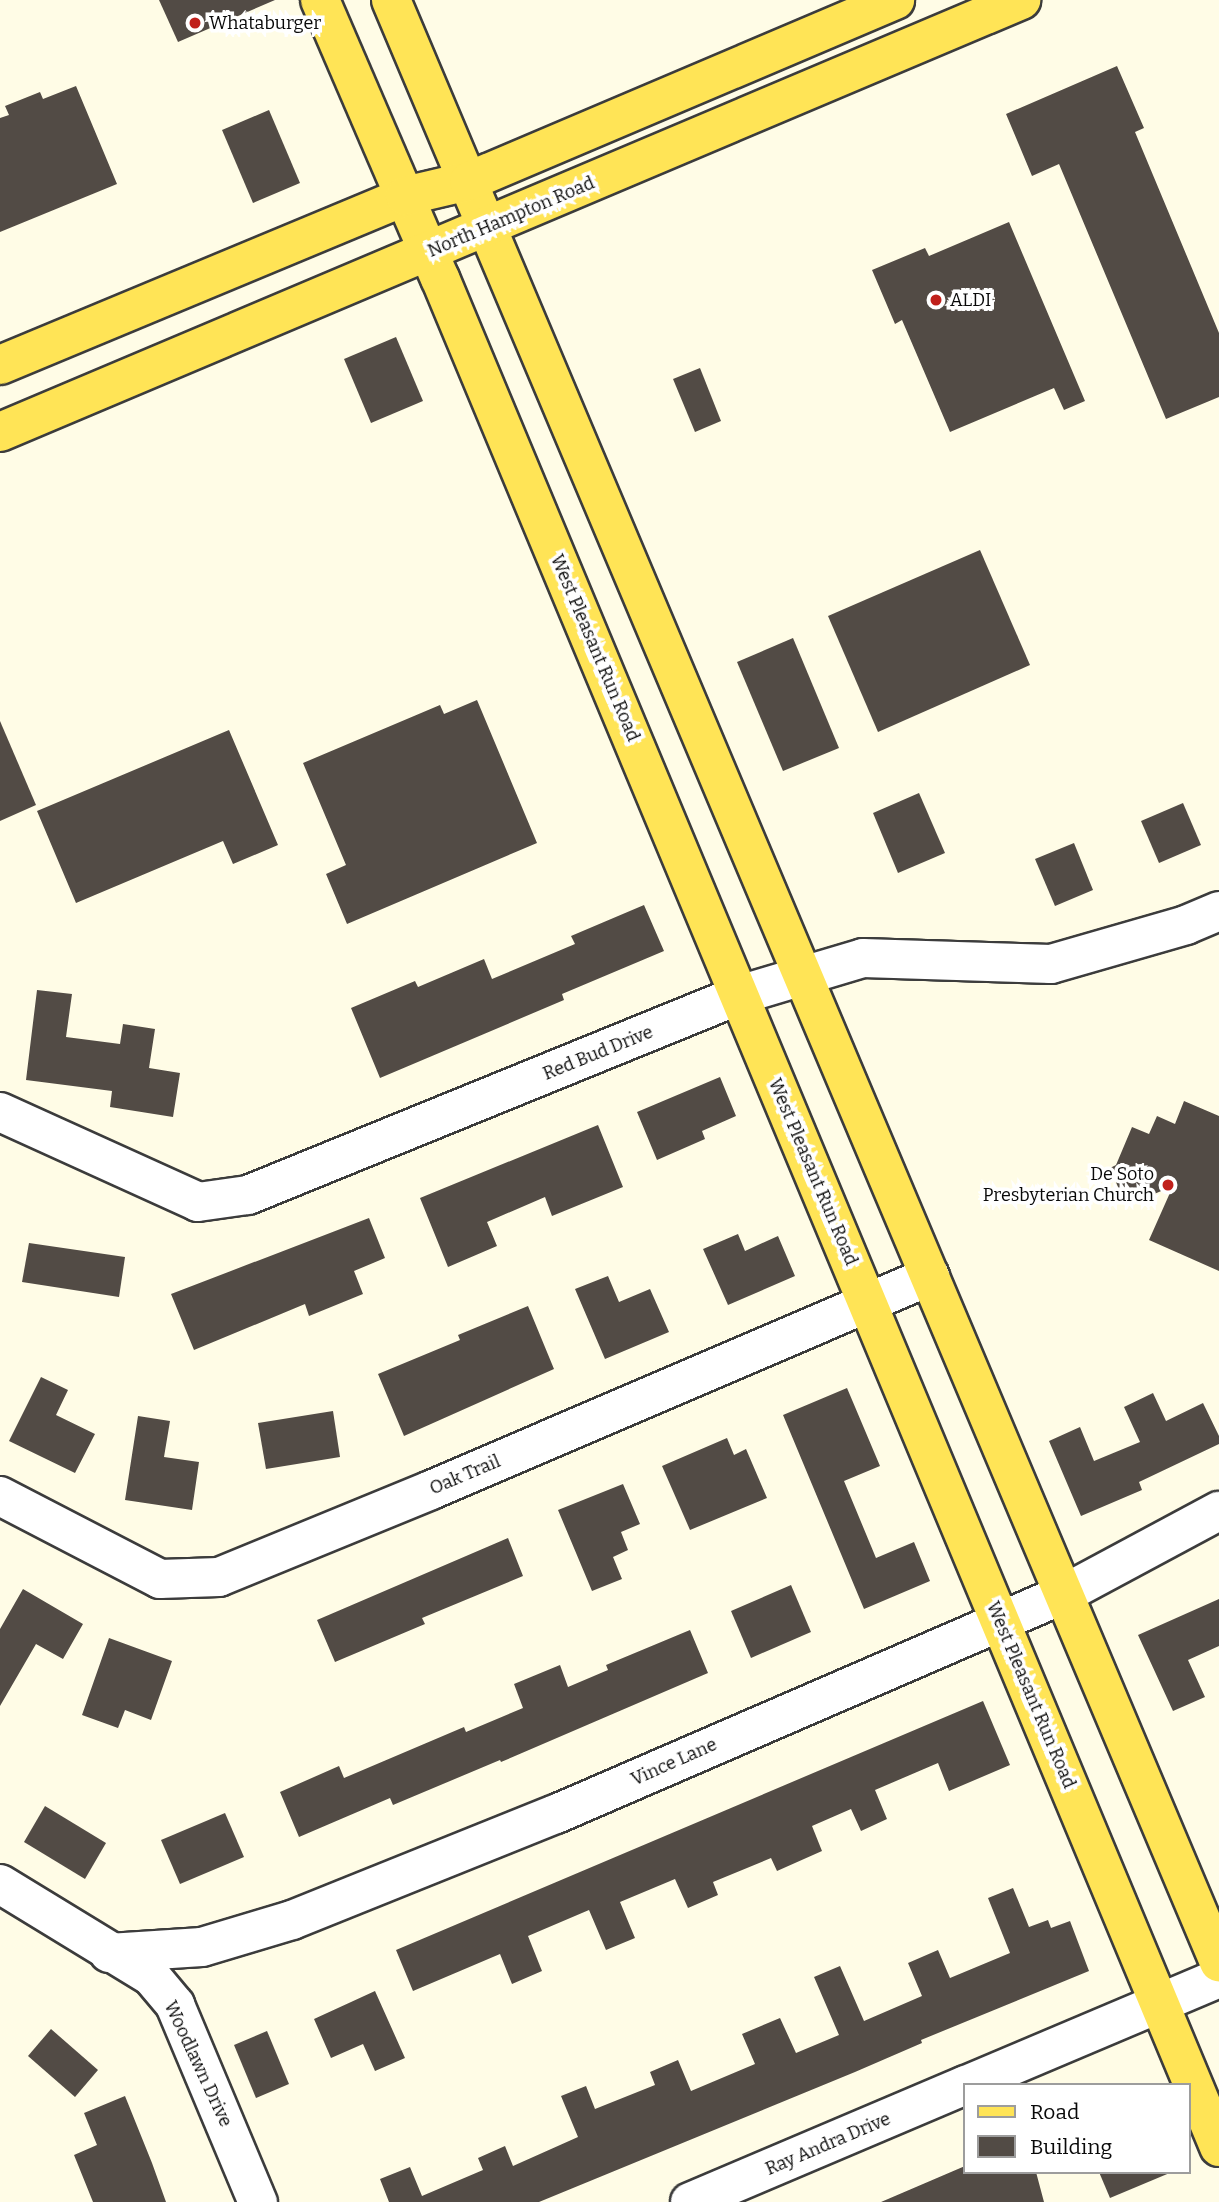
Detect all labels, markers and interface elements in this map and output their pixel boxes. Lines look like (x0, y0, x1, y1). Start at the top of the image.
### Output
place label: Whataburger (209, 12, 321, 34)
marker: Whataburger (187, 15, 203, 31)
street label: North Hampton Road (424, 172, 598, 262)
place label: ALDI (950, 289, 991, 311)
marker: ALDI (928, 292, 944, 308)
street label: West Pleasant Run Road (546, 551, 644, 745)
street label: Red Bud Drive (540, 1021, 656, 1085)
street label: West Pleasant Run Road (764, 1075, 862, 1269)
place label: De Soto Presbyterian Church (983, 1164, 1154, 1206)
marker: De Soto Presbyterian Church (1160, 1177, 1176, 1193)
street label: Oak Trail (426, 1450, 504, 1500)
street label: West Pleasant Run Road (982, 1598, 1080, 1792)
street label: Vince Lane (628, 1734, 720, 1790)
street label: Woodlawn Drive (159, 1998, 237, 2130)
legend (964, 2083, 1191, 2174)
text: Road (1030, 2099, 1079, 2125)
street label: Ray Andra Drive (762, 2108, 894, 2180)
text: Building (1030, 2134, 1112, 2160)

